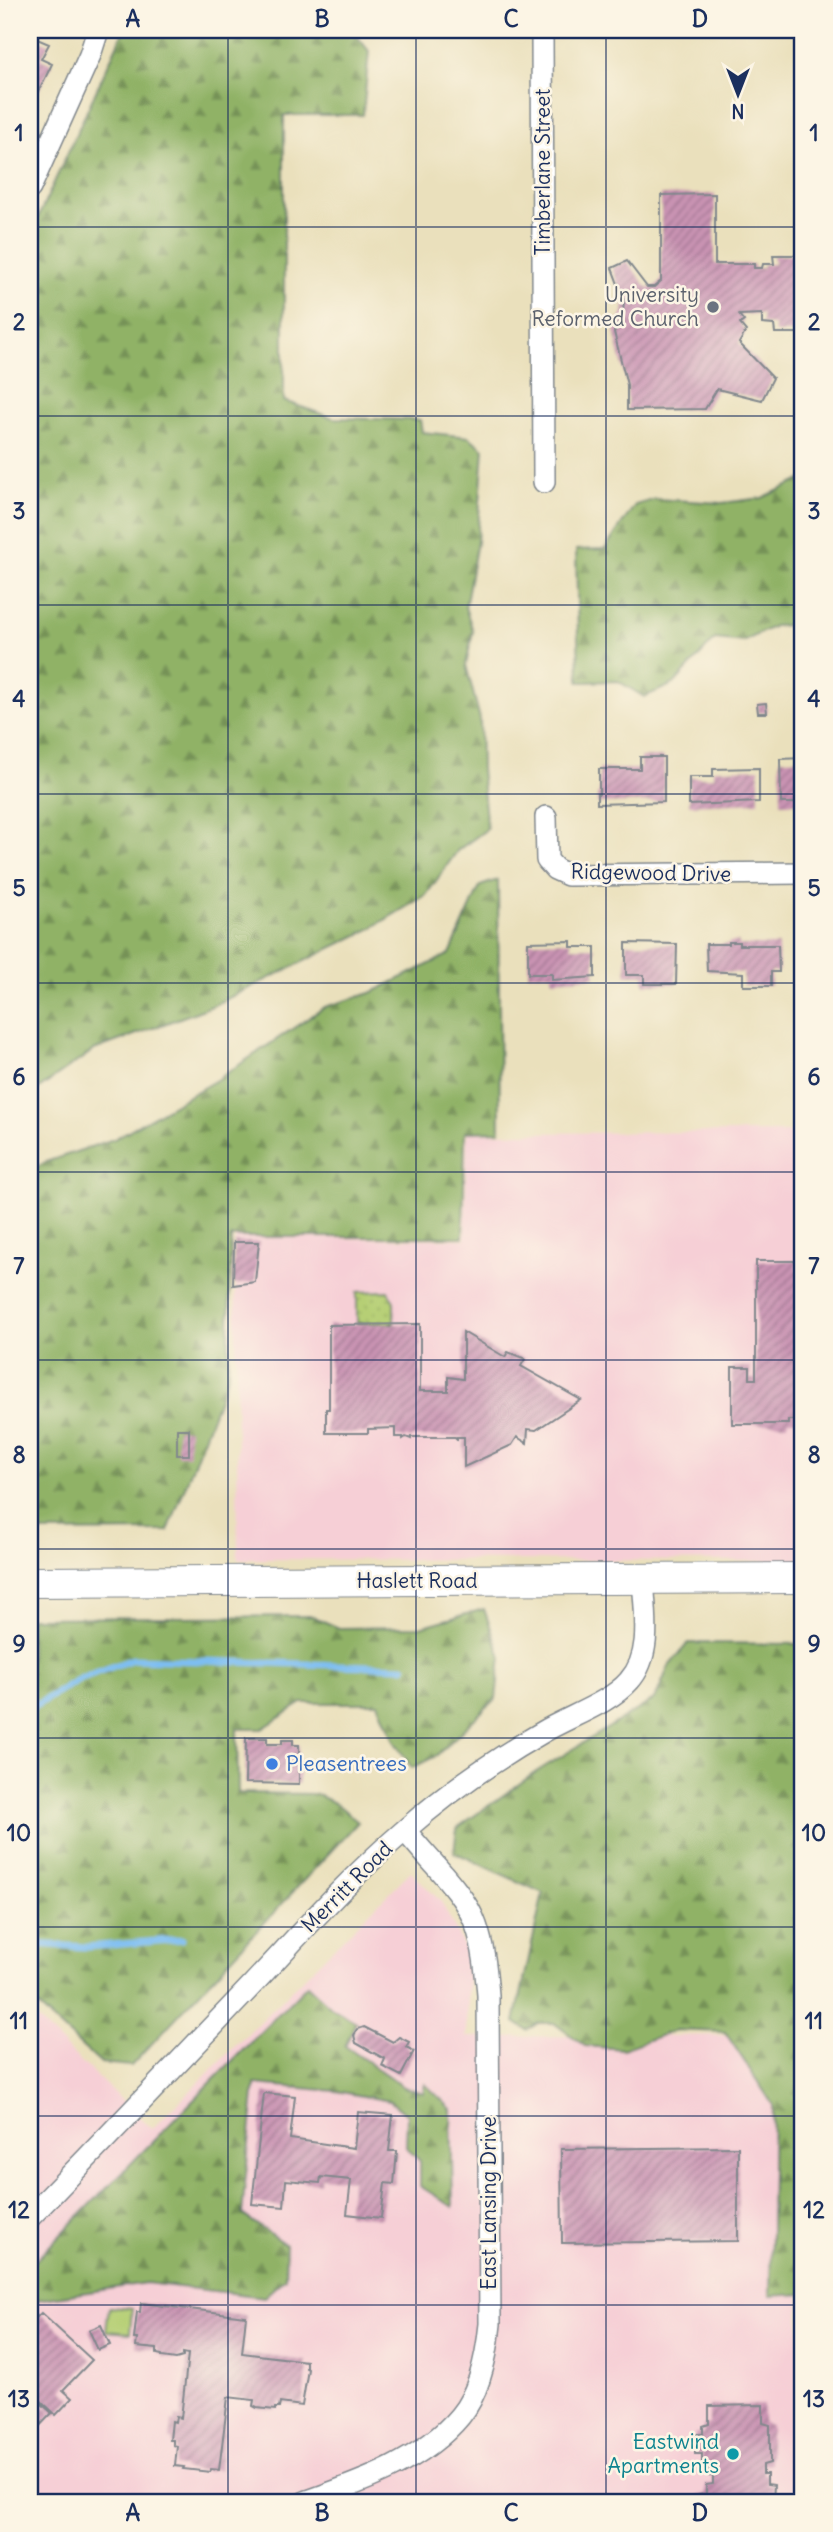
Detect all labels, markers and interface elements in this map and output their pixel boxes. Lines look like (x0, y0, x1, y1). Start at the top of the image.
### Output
text: A (126, 4, 141, 33)
text: B (314, 4, 330, 33)
text: C (503, 4, 519, 33)
text: D (692, 4, 708, 33)
north arrow (704, 60, 774, 130)
street label: Timberlane Street (529, 89, 556, 255)
text: N (731, 99, 745, 123)
text: 1 (14, 118, 24, 147)
text: 1 (809, 118, 819, 147)
place label: University Reformed Church (531, 281, 699, 332)
marker: University Reformed Church (705, 299, 721, 315)
text: 2 (13, 307, 26, 336)
text: 2 (808, 307, 821, 336)
text: 3 (12, 496, 26, 525)
text: 3 (807, 496, 821, 525)
text: 4 (12, 684, 26, 713)
text: 4 (807, 684, 821, 713)
street label: Ridgewood Drive (570, 858, 732, 887)
text: 5 (12, 873, 26, 902)
text: 5 (807, 873, 821, 902)
text: 6 (12, 1062, 26, 1091)
text: 6 (807, 1062, 821, 1091)
text: 7 (13, 1251, 25, 1280)
text: 7 (808, 1251, 820, 1280)
text: 8 (12, 1440, 26, 1469)
text: 8 (807, 1440, 821, 1469)
street label: Haslett Road (356, 1567, 478, 1594)
text: 9 (12, 1629, 26, 1658)
text: 9 (807, 1629, 821, 1658)
place label: Pleasentrees (286, 1750, 407, 1777)
marker: Pleasentrees (264, 1756, 280, 1772)
text: 10 (7, 1818, 31, 1847)
text: 10 (802, 1818, 826, 1847)
street label: Merritt Road (295, 1835, 398, 1938)
text: 11 (10, 2006, 28, 2035)
text: 11 (805, 2006, 823, 2035)
street label: East Lansing Drive (475, 2116, 502, 2290)
text: 12 (8, 2195, 30, 2224)
text: 12 (803, 2195, 825, 2224)
text: 13 (8, 2384, 30, 2413)
text: 13 (803, 2384, 825, 2413)
place label: Eastwind Apartments (608, 2428, 719, 2479)
marker: Eastwind Apartments (725, 2446, 741, 2462)
text: A (126, 2498, 141, 2527)
text: B (314, 2498, 330, 2527)
text: C (503, 2498, 519, 2527)
text: D (692, 2498, 708, 2527)

